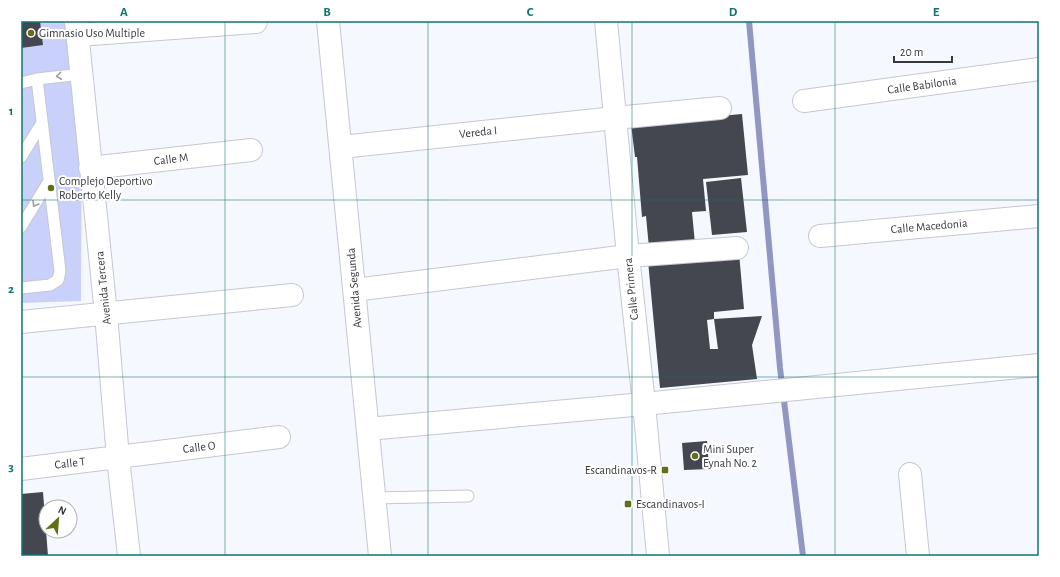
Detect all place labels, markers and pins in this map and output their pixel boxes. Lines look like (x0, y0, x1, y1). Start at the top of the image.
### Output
place label: Gimnasio Uso Multiple (39, 27, 145, 39)
marker: Gimnasio Uso Multiple (26, 28, 36, 38)
place label: Complejo Deportivo Roberto Kelly (59, 175, 153, 202)
marker: Complejo Deportivo Roberto Kelly (46, 183, 56, 193)
place label: Mini Super Eynah No. 2 (703, 443, 758, 470)
marker: Mini Super Eynah No. 2 (690, 451, 700, 461)
place label: Escandinavos-R (585, 464, 657, 476)
marker: Escandinavos-R (660, 465, 670, 475)
place label: Escandinavos-I (636, 498, 705, 510)
marker: Escandinavos-I (623, 499, 633, 509)

